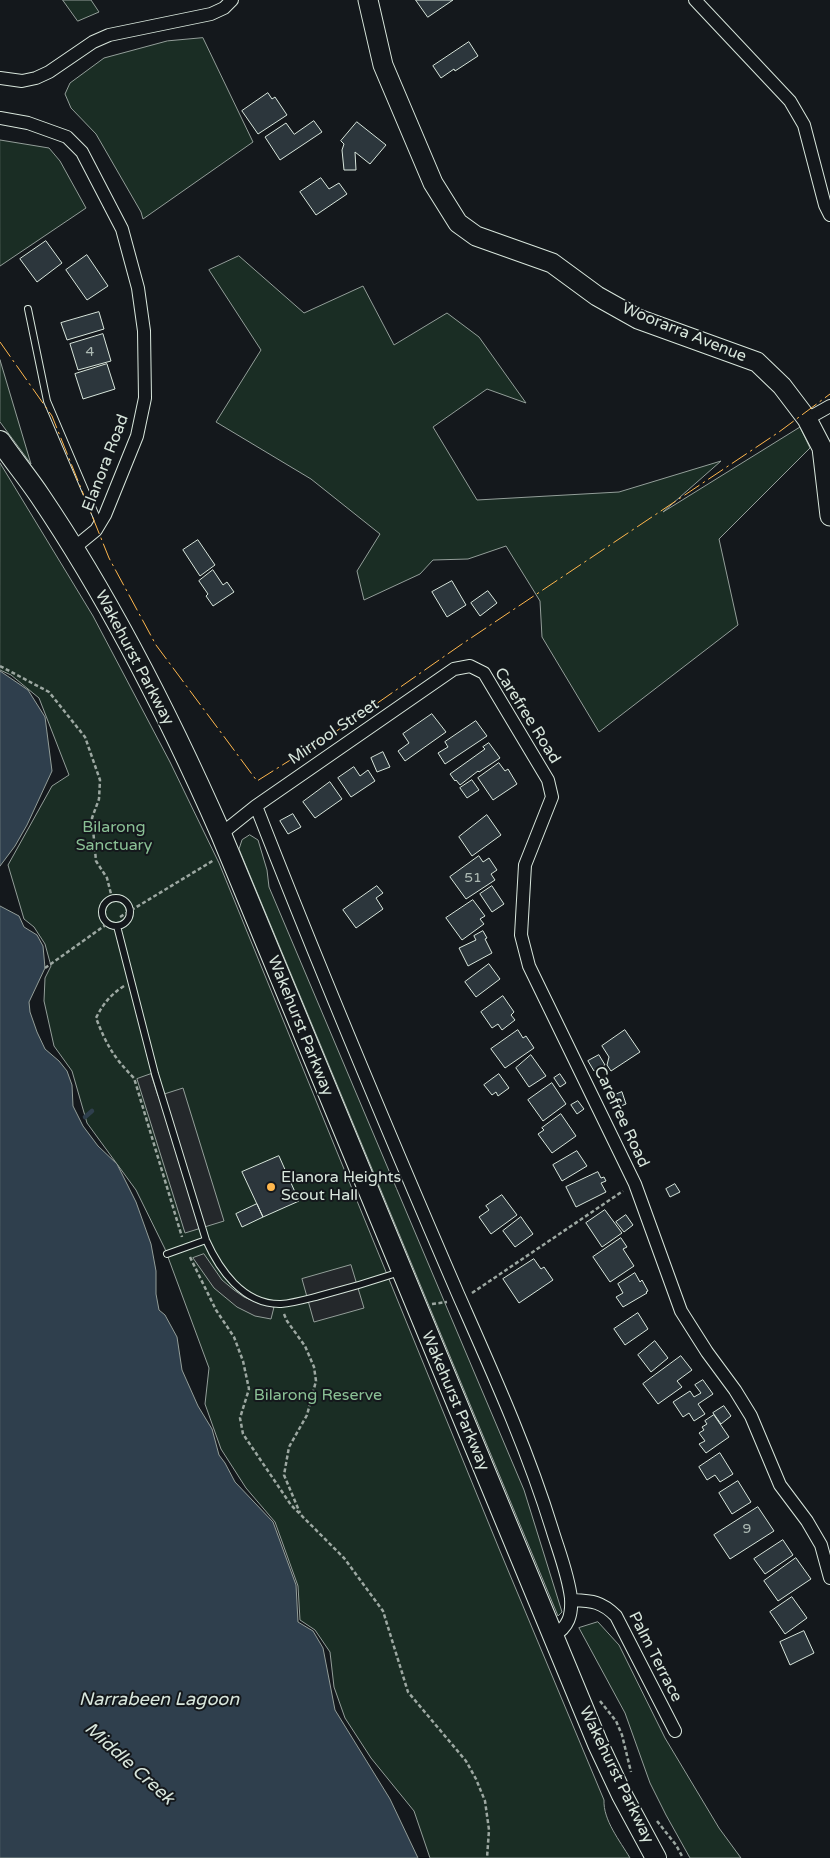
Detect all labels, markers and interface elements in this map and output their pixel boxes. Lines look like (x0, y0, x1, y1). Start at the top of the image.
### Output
street label: Woorarra Avenue (619, 299, 749, 367)
house number: 4 (86, 344, 94, 360)
street label: Elanora Road (79, 412, 133, 514)
street label: Wakehurst Parkway (90, 587, 178, 729)
street label: Carefree Road (490, 664, 564, 768)
street label: Mirrool Street (285, 695, 383, 769)
park label: Bilarong Sanctuary (76, 818, 152, 856)
house number: 51 (464, 870, 482, 886)
street label: Wakehurst Parkway (263, 953, 337, 1099)
street label: Carefree Road (589, 1063, 653, 1171)
place label: Elanora Heights Scout Hall (281, 1168, 401, 1206)
marker: Elanora Heights Scout Hall (265, 1181, 277, 1193)
street label: Wakehurst Parkway (417, 1328, 493, 1474)
park label: Bilarong Reserve (254, 1386, 382, 1406)
house number: 9 (743, 1521, 751, 1537)
street label: Palm Terrace (624, 1609, 686, 1705)
water label: Narrabeen Lagoon (79, 1689, 239, 1711)
street label: Wakehurst Parkway (575, 1703, 657, 1847)
water label: Middle Creek (80, 1718, 178, 1810)

